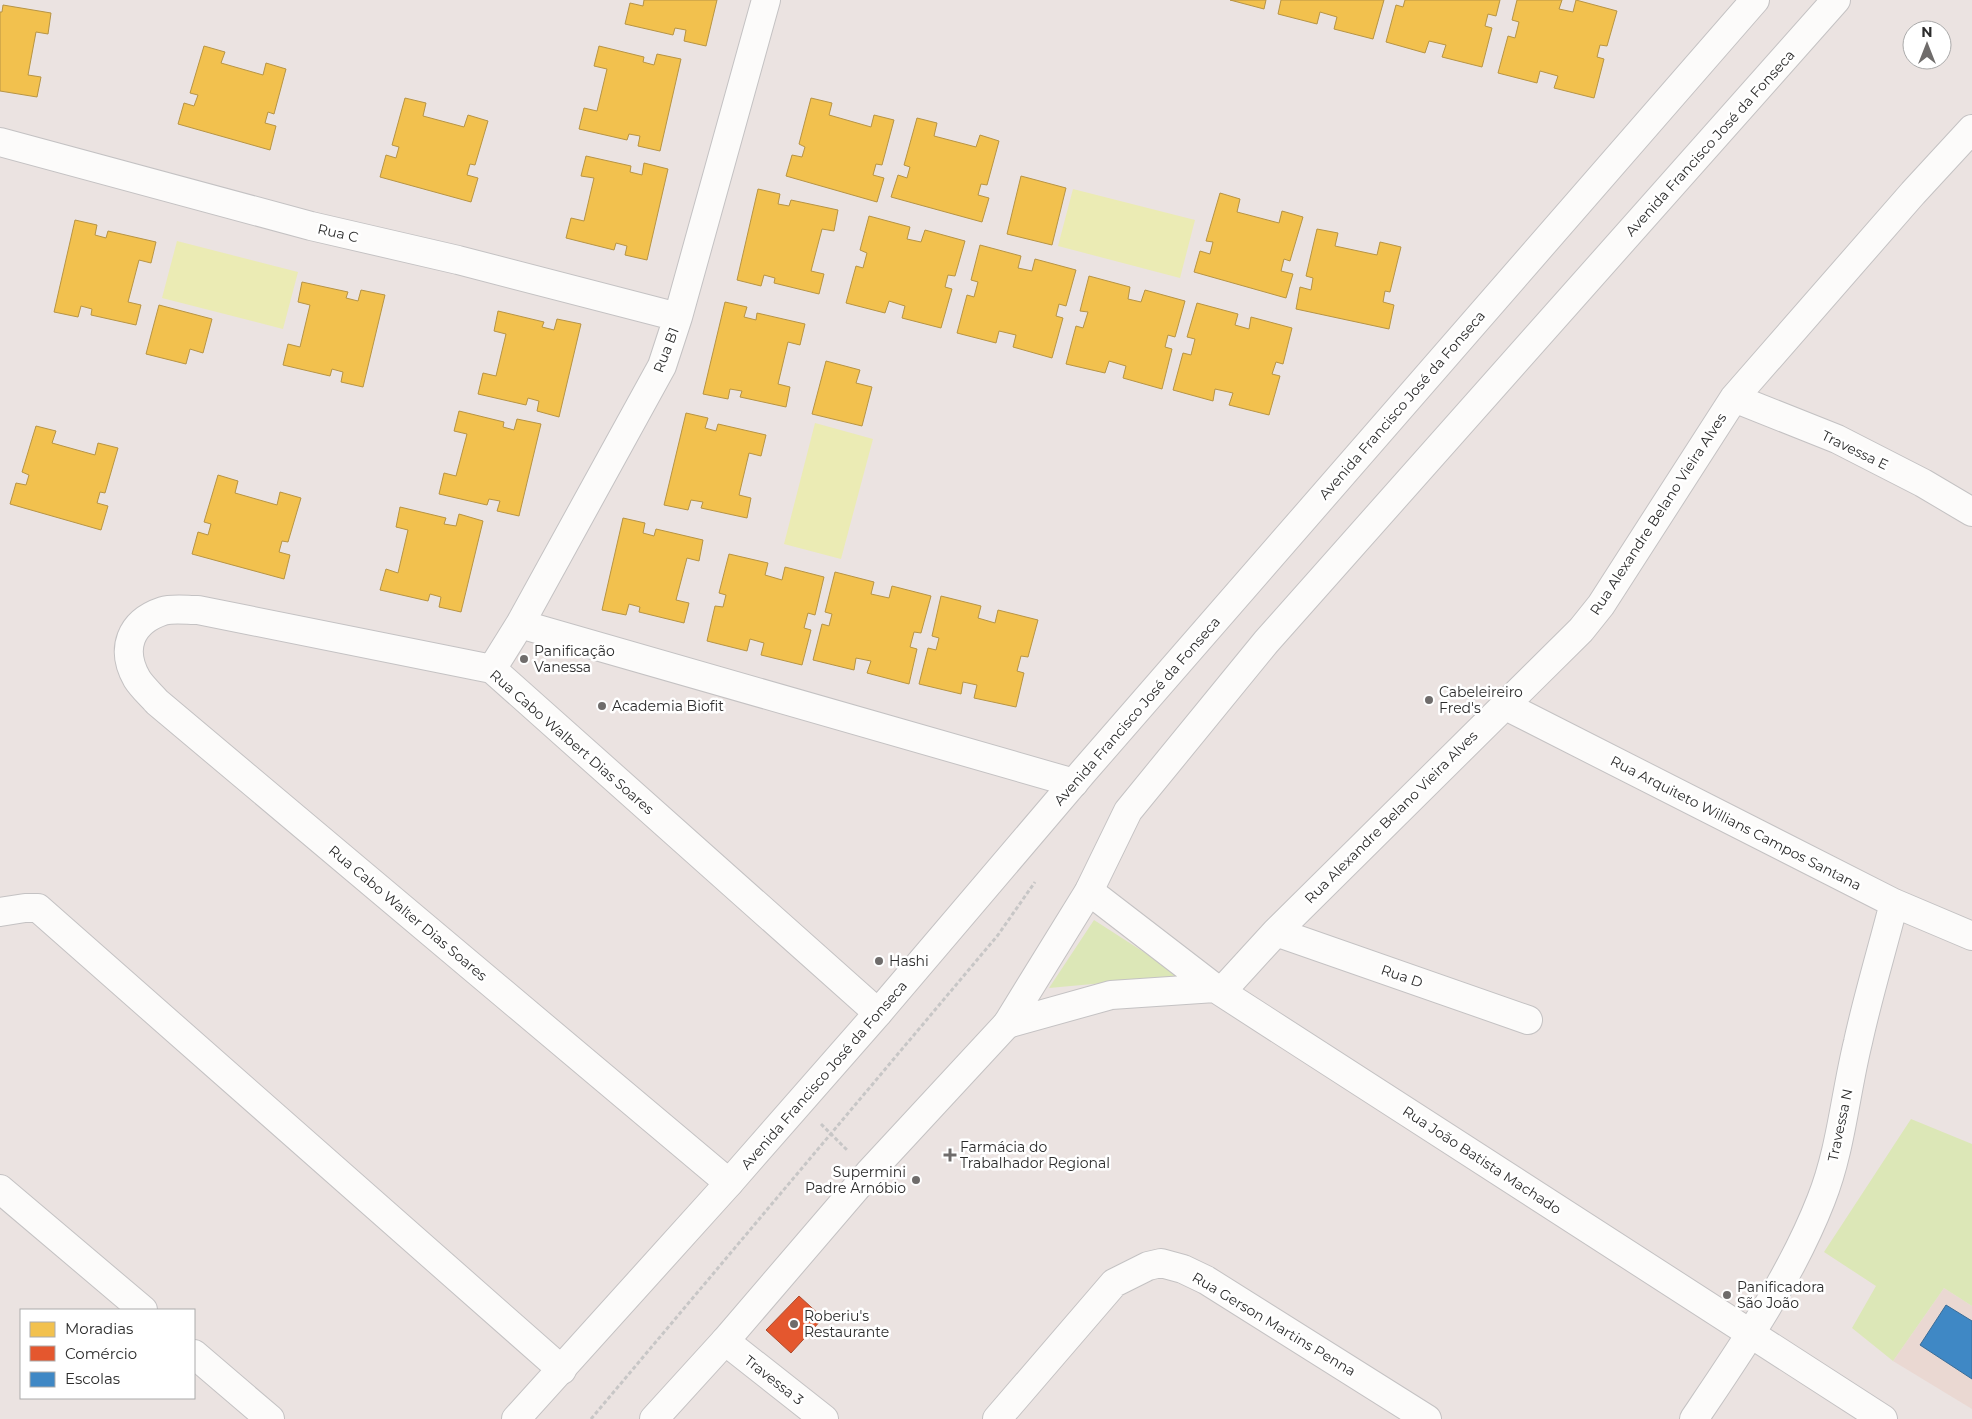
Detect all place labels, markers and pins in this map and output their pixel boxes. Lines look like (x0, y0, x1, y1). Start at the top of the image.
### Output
place label: Panificação Vanessa (534, 642, 615, 676)
marker: Panificação Vanessa (518, 653, 530, 665)
place label: Cabeleireiro Fred's (1439, 683, 1523, 717)
marker: Cabeleireiro Fred's (1423, 694, 1435, 706)
place label: Academia Biofit (612, 697, 724, 715)
marker: Academia Biofit (596, 700, 608, 712)
place label: Hashi (889, 952, 929, 970)
marker: Hashi (873, 955, 885, 967)
place label: Farmácia do Trabalhador Regional (960, 1138, 1110, 1172)
marker: Farmácia do Trabalhador Regional (944, 1149, 956, 1161)
place label: Supermini Padre Arnóbio (805, 1163, 906, 1197)
marker: Supermini Padre Arnóbio (910, 1174, 922, 1186)
place label: Panificadora São João (1737, 1278, 1824, 1312)
marker: Panificadora São João (1721, 1289, 1733, 1301)
place label: Roberiu's Restaurante (804, 1307, 889, 1341)
marker: Roberiu's Restaurante (788, 1318, 800, 1330)

